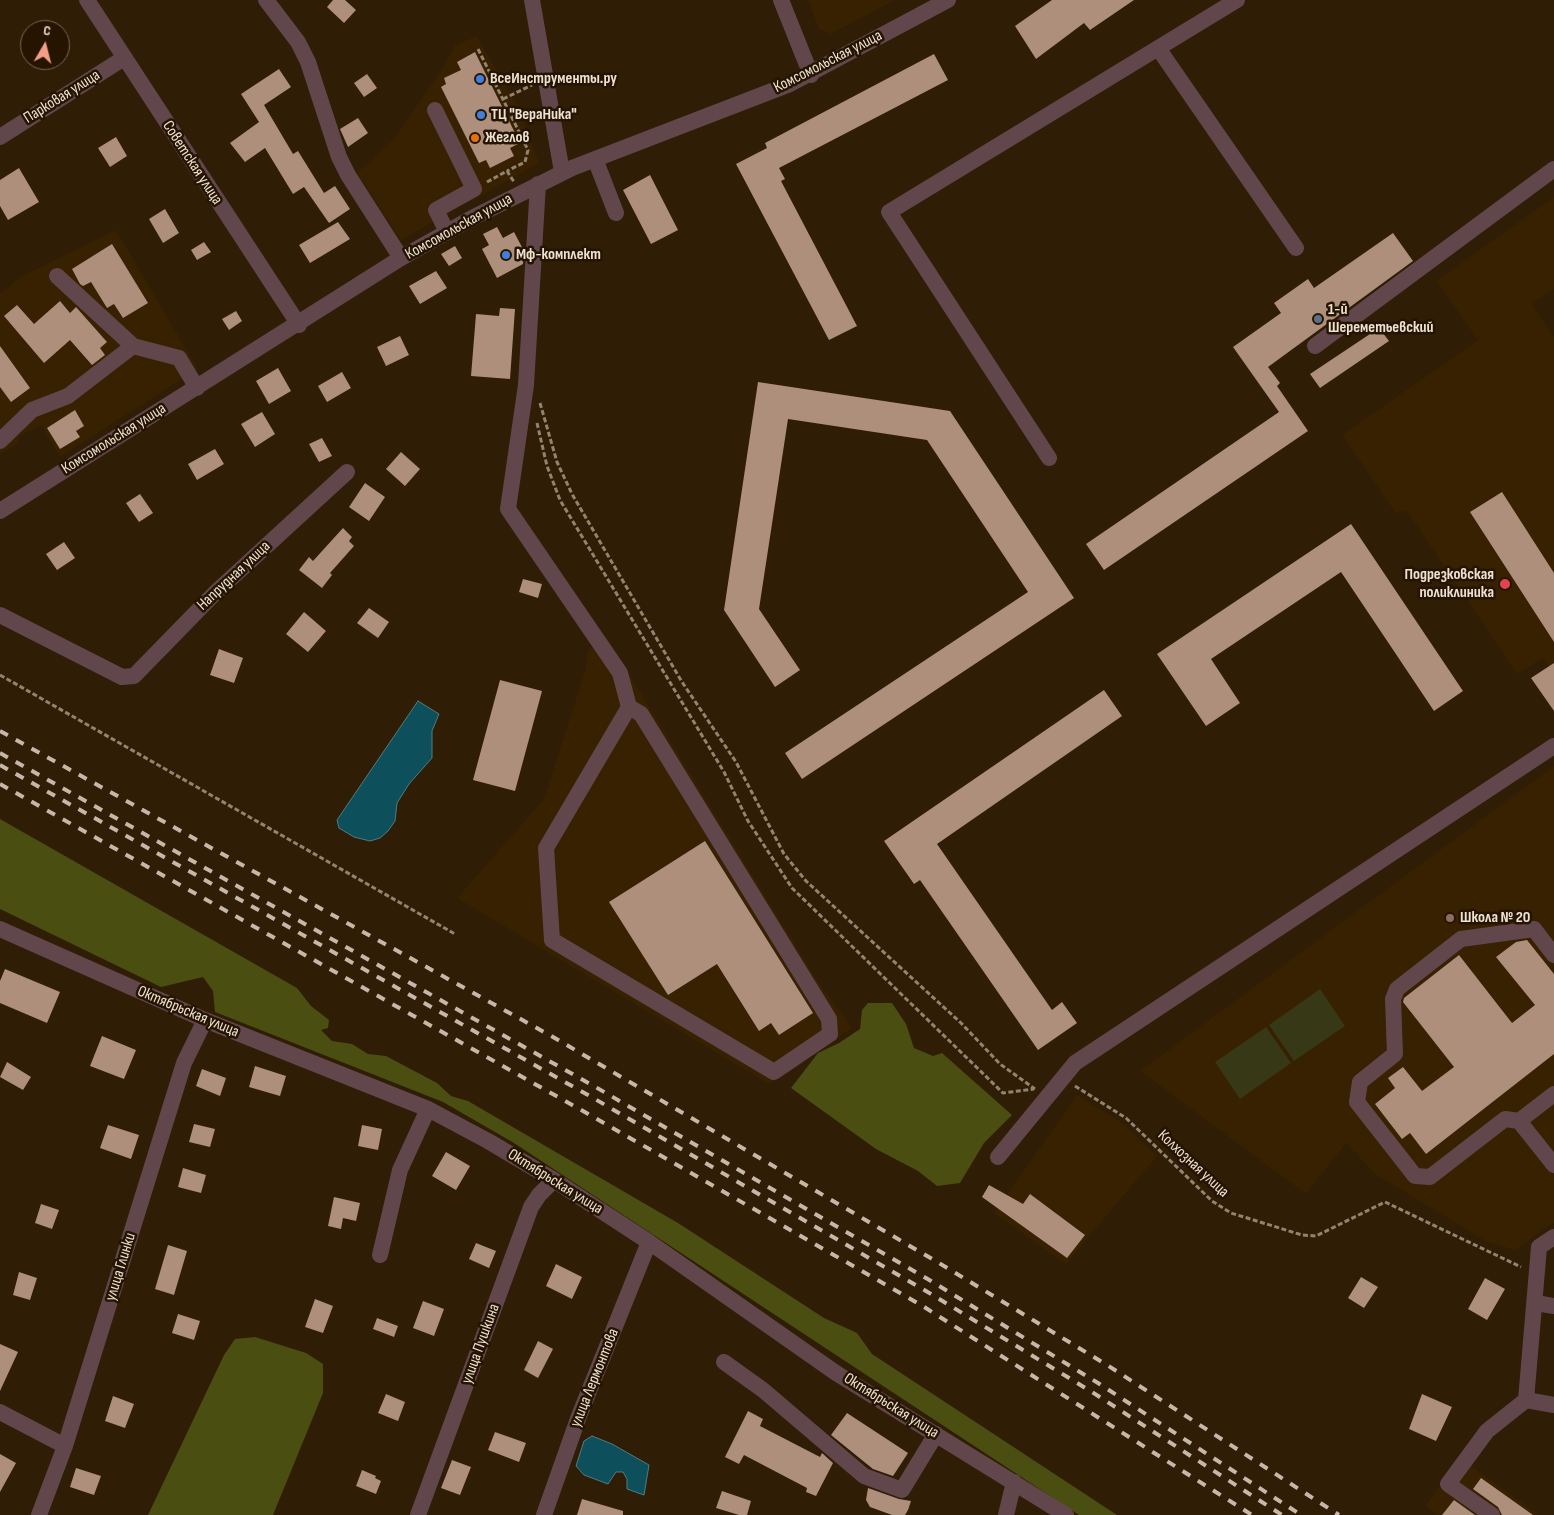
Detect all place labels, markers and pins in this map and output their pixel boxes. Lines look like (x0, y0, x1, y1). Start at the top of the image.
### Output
place label: ВсеИнструменты.ру (490, 69, 617, 89)
marker: ВсеИнструменты.ру (474, 73, 486, 85)
place label: ТЦ "ВераНика" (491, 105, 577, 125)
marker: ТЦ "ВераНика" (475, 109, 487, 121)
place label: Жеглов (485, 128, 530, 148)
marker: Жеглов (469, 132, 481, 144)
place label: Мф-комплект (516, 245, 601, 265)
marker: Мф-комплект (500, 249, 512, 261)
place label: 1-й Шереметьевский (1328, 300, 1434, 338)
marker: 1-й Шереметьевский (1312, 313, 1324, 325)
place label: Подрезковская поликлиника (1405, 565, 1494, 603)
marker: Подрезковская поликлиника (1498, 577, 1512, 591)
place label: Школа № 20 (1460, 908, 1530, 928)
marker: Школа № 20 (1444, 912, 1456, 924)

